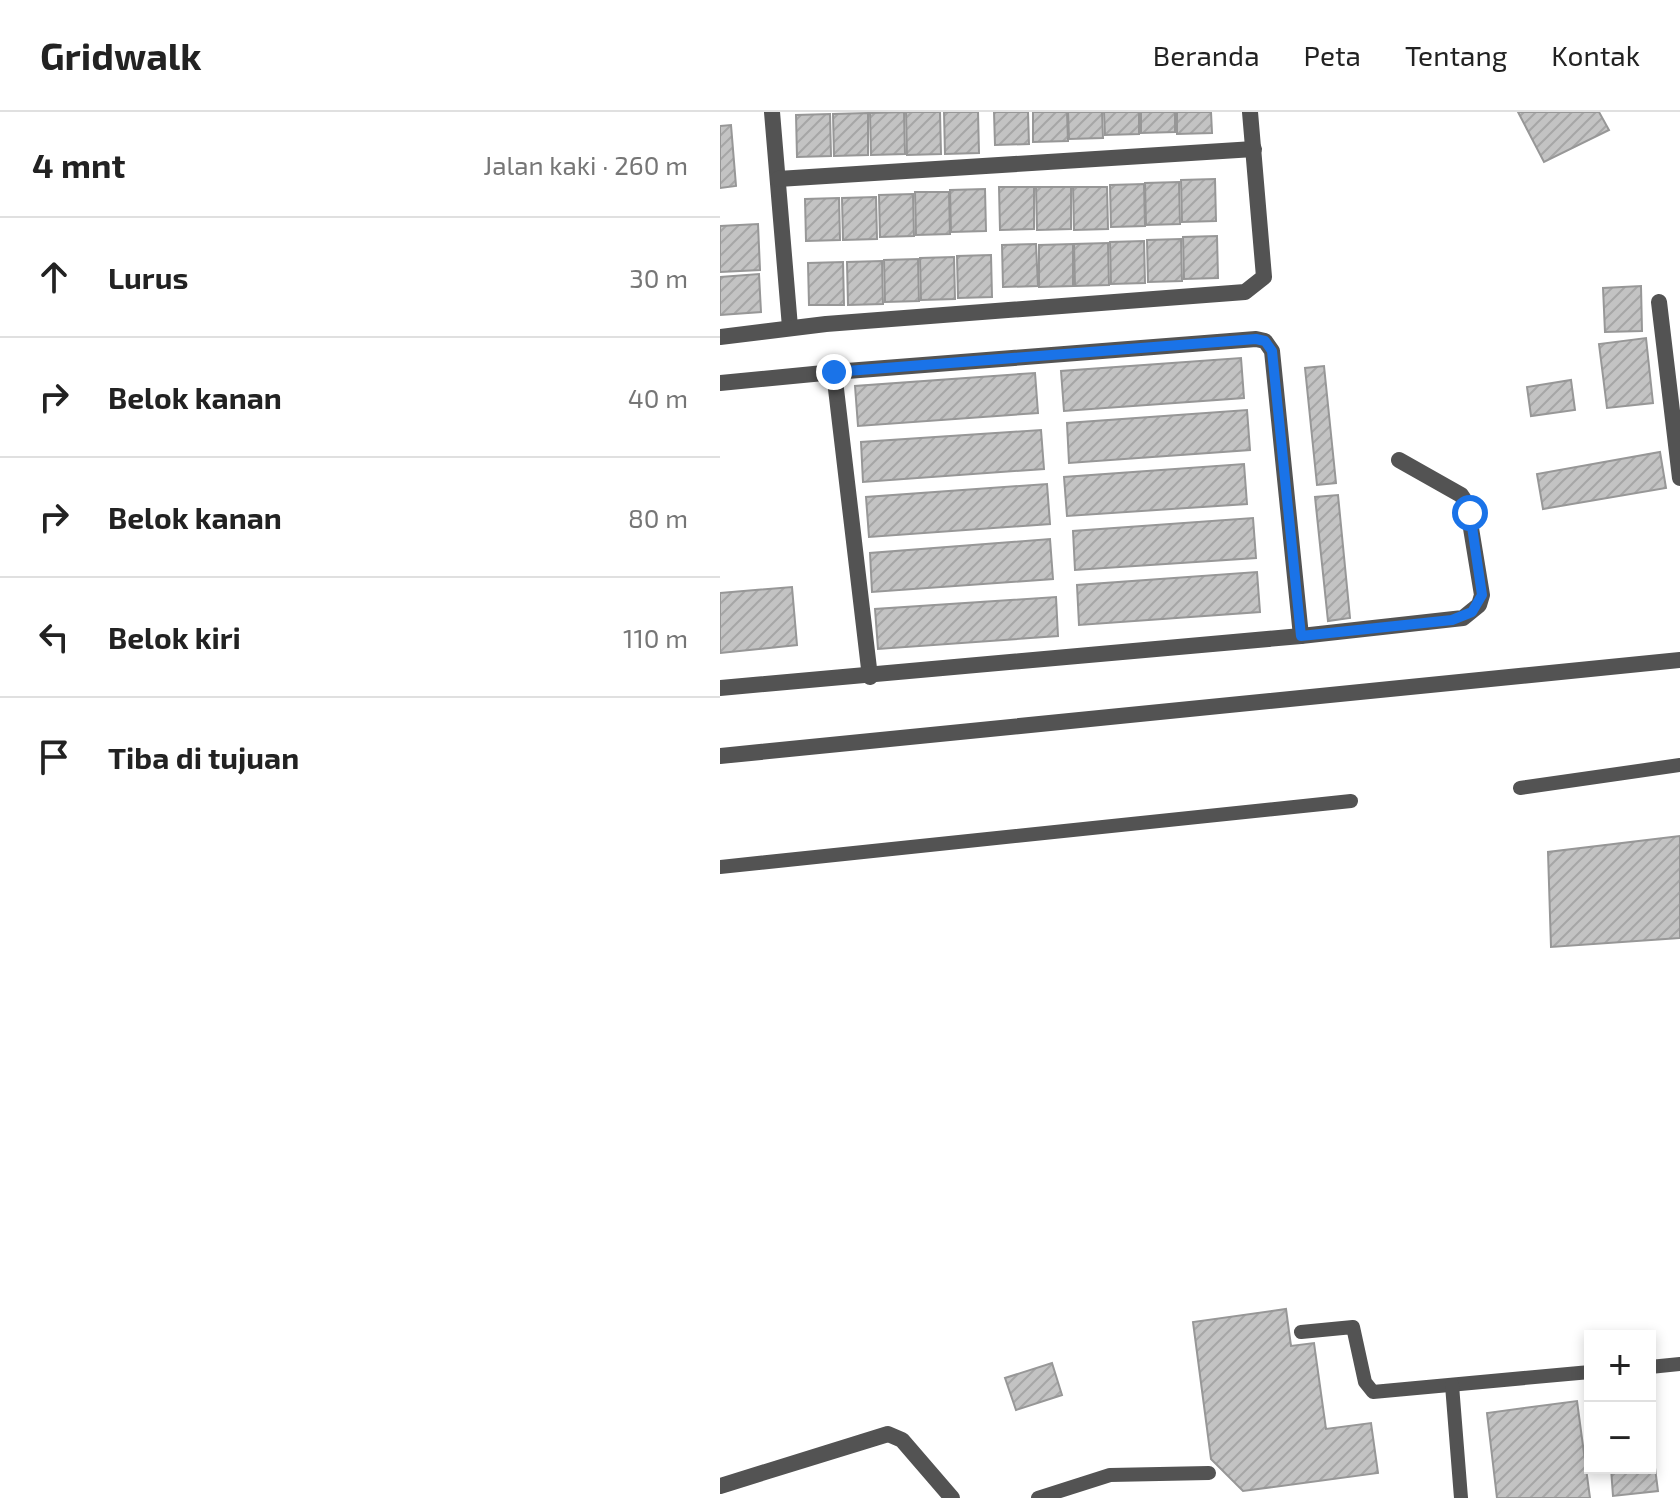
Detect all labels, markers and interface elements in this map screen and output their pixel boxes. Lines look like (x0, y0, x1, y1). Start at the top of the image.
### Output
text: Gridwalk (40, 32, 202, 78)
text: Beranda (1153, 38, 1260, 72)
text: Peta (1304, 38, 1361, 72)
text: Tentang (1405, 38, 1507, 72)
text: Kontak (1551, 38, 1640, 72)
text: 4 mnt (32, 144, 125, 185)
text: Jalan kaki · 260 m (483, 149, 688, 180)
icon: ahead (32, 255, 76, 299)
text: Lurus (108, 259, 188, 295)
text: 30 m (629, 262, 688, 293)
route end (816, 354, 852, 390)
icon: right (32, 375, 76, 419)
text: Belok kanan (108, 379, 282, 415)
text: 40 m (628, 382, 688, 413)
icon: right (32, 495, 76, 539)
route start (1452, 495, 1488, 531)
text: Belok kanan (108, 499, 282, 535)
text: 80 m (628, 502, 688, 533)
icon: left (32, 615, 76, 659)
text: Belok kiri (108, 619, 241, 655)
text: 110 m (623, 622, 688, 653)
icon: arrive (32, 735, 76, 779)
text: Tiba di tujuan (108, 739, 299, 775)
map controls (1584, 1330, 1656, 1474)
button: + (1584, 1330, 1656, 1402)
button: − (1584, 1402, 1656, 1474)

